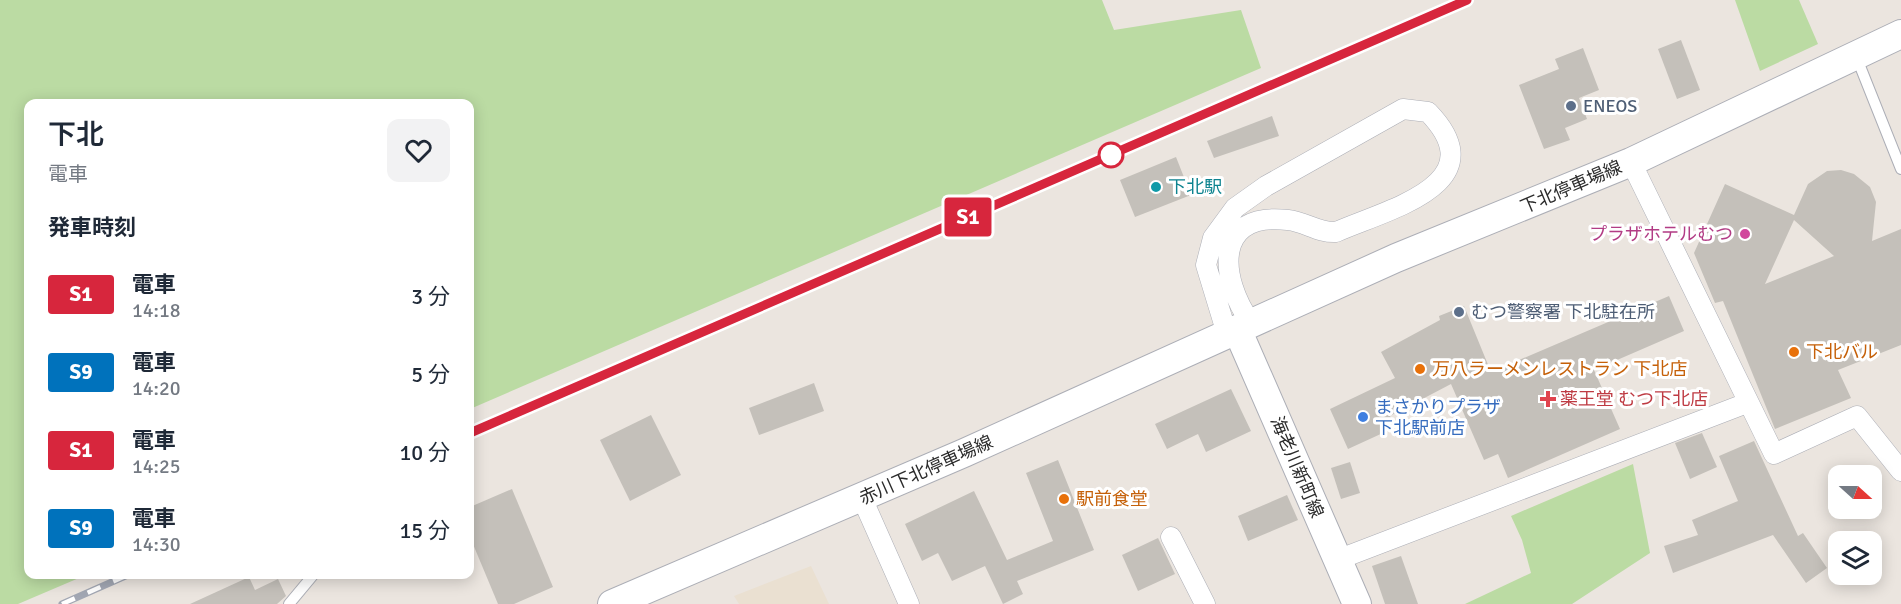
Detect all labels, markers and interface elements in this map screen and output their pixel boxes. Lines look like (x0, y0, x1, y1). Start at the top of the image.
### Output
place label: ENEOS (1583, 95, 1637, 117)
marker: ENEOS (1564, 99, 1578, 113)
text: 下北 (48, 118, 104, 152)
button: heart (387, 119, 450, 182)
unlabelled marker (1098, 142, 1124, 168)
street label: 下北停車場線 (1517, 156, 1625, 218)
text: 電車 (48, 162, 88, 187)
place label: 下北駅 (1168, 176, 1222, 198)
marker: 下北駅 (1149, 180, 1163, 194)
line badge: S1 (941, 198, 995, 236)
text: S1 (956, 204, 980, 230)
text: 発車時刻 (48, 214, 136, 241)
place label: プラザホテルむつ (1589, 223, 1733, 245)
marker: プラザホテルむつ (1738, 227, 1752, 241)
text: 電車 (132, 271, 176, 298)
text: S1 (69, 281, 93, 307)
text: 3 分 (411, 283, 450, 310)
text: 14:18 (132, 298, 181, 323)
place label: むつ警察署 下北駐在所 (1471, 301, 1655, 323)
marker: むつ警察署 下北駐在所 (1452, 305, 1466, 319)
place label: 下北バル (1806, 341, 1878, 363)
marker: 下北バル (1787, 345, 1801, 359)
text: 電車 (132, 349, 176, 376)
place label: 万八ラーメンレストラン 下北店 (1432, 358, 1687, 380)
text: S9 (69, 359, 93, 385)
text: 5 分 (411, 361, 450, 388)
marker: 万八ラーメンレストラン 下北店 (1413, 362, 1427, 376)
text: 14:20 (132, 376, 181, 401)
place label: 薬王堂 むつ下北店 (1560, 388, 1708, 410)
marker: 薬王堂 むつ下北店 (1541, 392, 1555, 406)
place label: まさかりプラザ 下北駅前店 (1375, 396, 1501, 439)
marker: まさかりプラザ 下北駅前店 (1356, 410, 1370, 424)
street label: 海老川新町線 (1266, 413, 1328, 521)
text: 電車 (132, 427, 176, 454)
street label: 赤川下北停車場線 (856, 431, 996, 509)
text: S1 (69, 437, 93, 463)
text: 10 分 (399, 439, 450, 466)
text: 14:25 (132, 454, 181, 479)
north arrow (1828, 465, 1882, 519)
map controls (1828, 465, 1882, 585)
place label: 駅前食堂 (1076, 488, 1148, 510)
marker: 駅前食堂 (1057, 492, 1071, 506)
text: 電車 (132, 505, 176, 532)
text: S9 (69, 515, 93, 541)
text: 15 分 (399, 517, 450, 544)
button: layers (1828, 531, 1882, 585)
text: 14:30 (132, 532, 181, 557)

